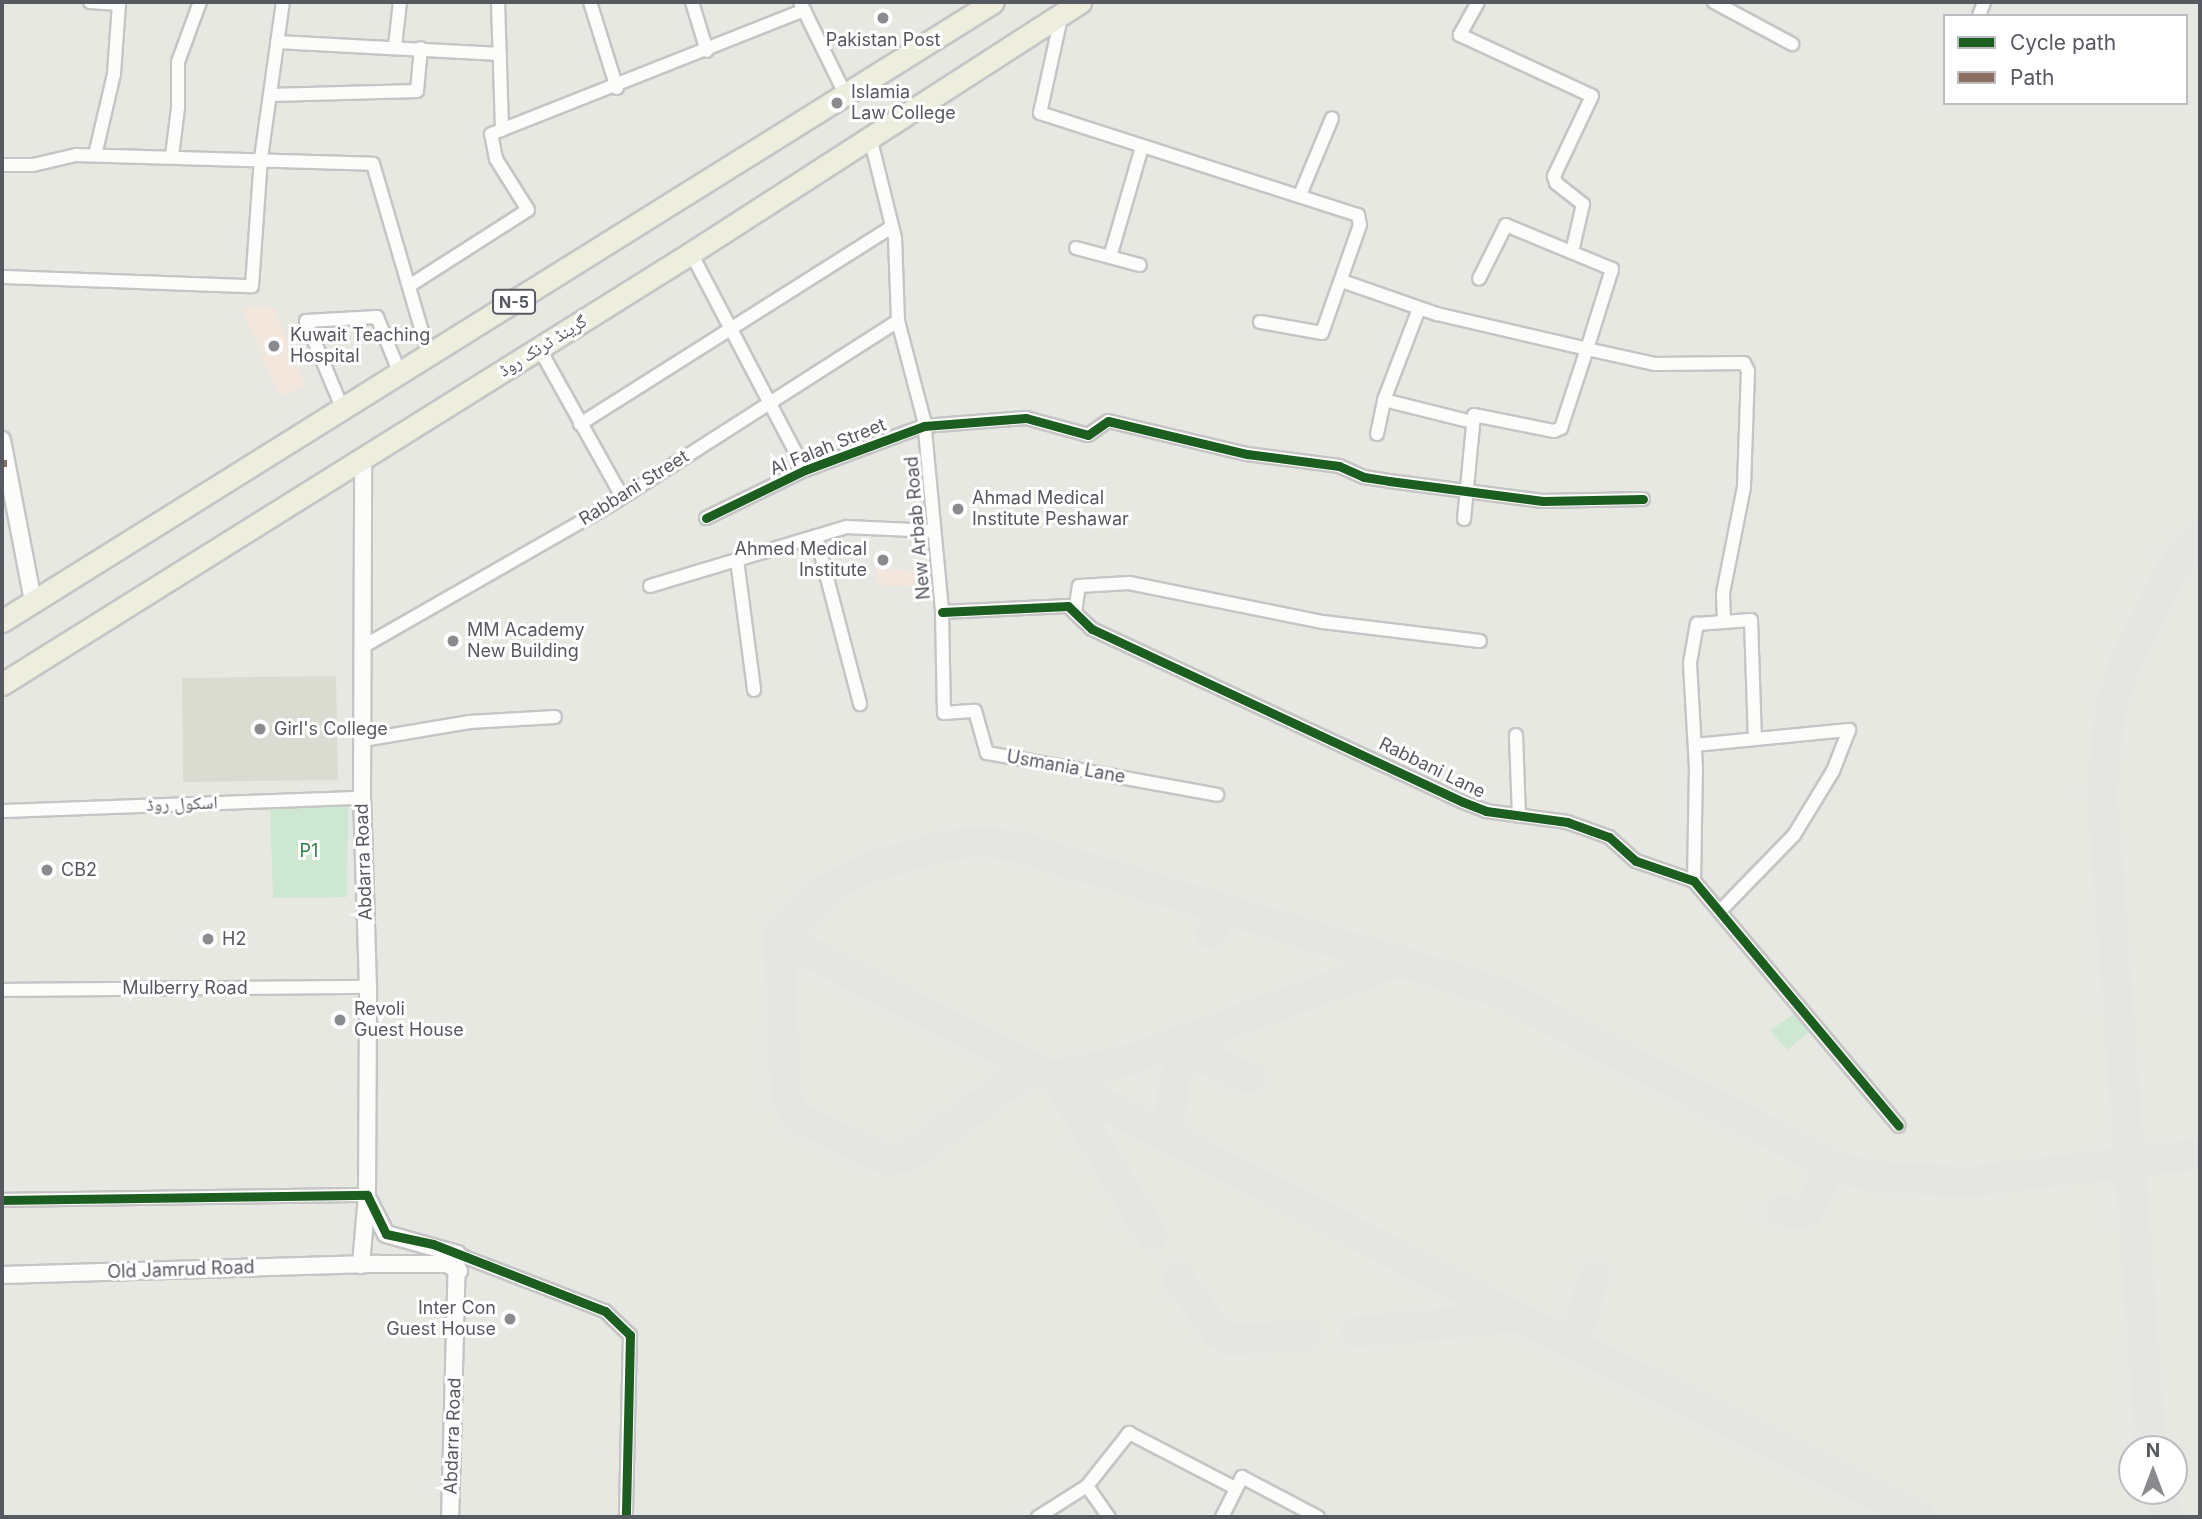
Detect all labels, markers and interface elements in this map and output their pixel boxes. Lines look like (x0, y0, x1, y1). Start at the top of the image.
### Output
marker: Pakistan Post (875, 10, 891, 26)
legend (1943, 14, 2188, 105)
place label: Pakistan Post (826, 29, 940, 51)
text: Cycle path (2010, 30, 2116, 55)
text: Path (2010, 65, 2055, 90)
place label: Islamia Law College (851, 82, 956, 124)
marker: Islamia Law College (829, 95, 845, 111)
road number: N-5 (491, 290, 537, 314)
street label: گرینڈ ٹرنک روڈ (495, 310, 591, 382)
place label: Kuwait Teaching Hospital (290, 325, 430, 368)
marker: Kuwait Teaching Hospital (264, 336, 284, 356)
street label: Al Falah Street (767, 414, 889, 480)
street label: Rabbani Street (575, 446, 693, 530)
street label: New Arbab Road (901, 455, 935, 601)
place label: Ahmad Medical Institute Peshawar (972, 488, 1129, 530)
marker: Ahmad Medical Institute Peshawar (950, 501, 966, 517)
place label: Ahmed Medical Institute (735, 539, 867, 582)
marker: Ahmed Medical Institute (873, 550, 893, 570)
place label: MM Academy New Building (467, 620, 585, 662)
marker: MM Academy New Building (445, 633, 461, 649)
place label: Girl's College (274, 718, 388, 740)
marker: Girl's College (252, 721, 268, 737)
street label: Rabbani Lane (1375, 733, 1489, 803)
street label: Usmania Lane (1005, 746, 1127, 788)
street label: اسکول روڈ (146, 792, 218, 816)
street label: Abdarra Road (351, 803, 377, 921)
park label: P1 (300, 840, 318, 862)
place label: CB2 (61, 859, 97, 881)
marker: CB2 (39, 862, 55, 878)
place label: H2 (222, 928, 246, 950)
marker: H2 (200, 931, 216, 947)
street label: Mulberry Road (122, 977, 248, 999)
place label: Revoli Guest House (354, 999, 464, 1042)
marker: Revoli Guest House (332, 1012, 348, 1028)
street label: Old Jamrud Road (107, 1257, 255, 1283)
place label: Inter Con Guest House (386, 1298, 496, 1340)
marker: Inter Con Guest House (502, 1311, 518, 1327)
street label: Abdarra Road (440, 1377, 466, 1495)
north arrow (2118, 1435, 2188, 1505)
text: N (2146, 1439, 2160, 1462)

